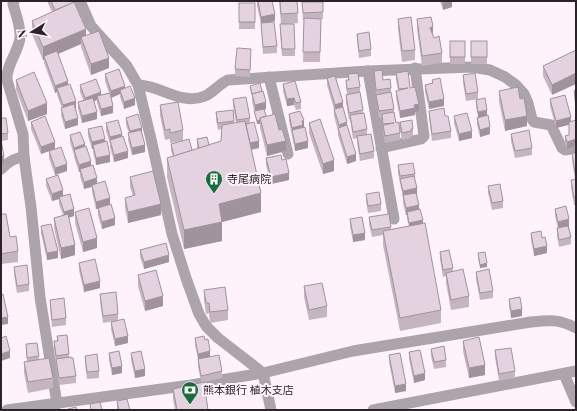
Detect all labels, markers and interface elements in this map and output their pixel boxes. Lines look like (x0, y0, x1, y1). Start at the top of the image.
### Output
north arrow (12, 12, 52, 52)
text: N (14, 29, 30, 39)
building icon: 寺尾病院 (204, 169, 224, 194)
place label: 寺尾病院 (227, 171, 271, 186)
bank icon: 熊本銀行 植木支店 (180, 380, 200, 405)
place label: 熊本銀行 植木支店 (203, 382, 294, 397)

